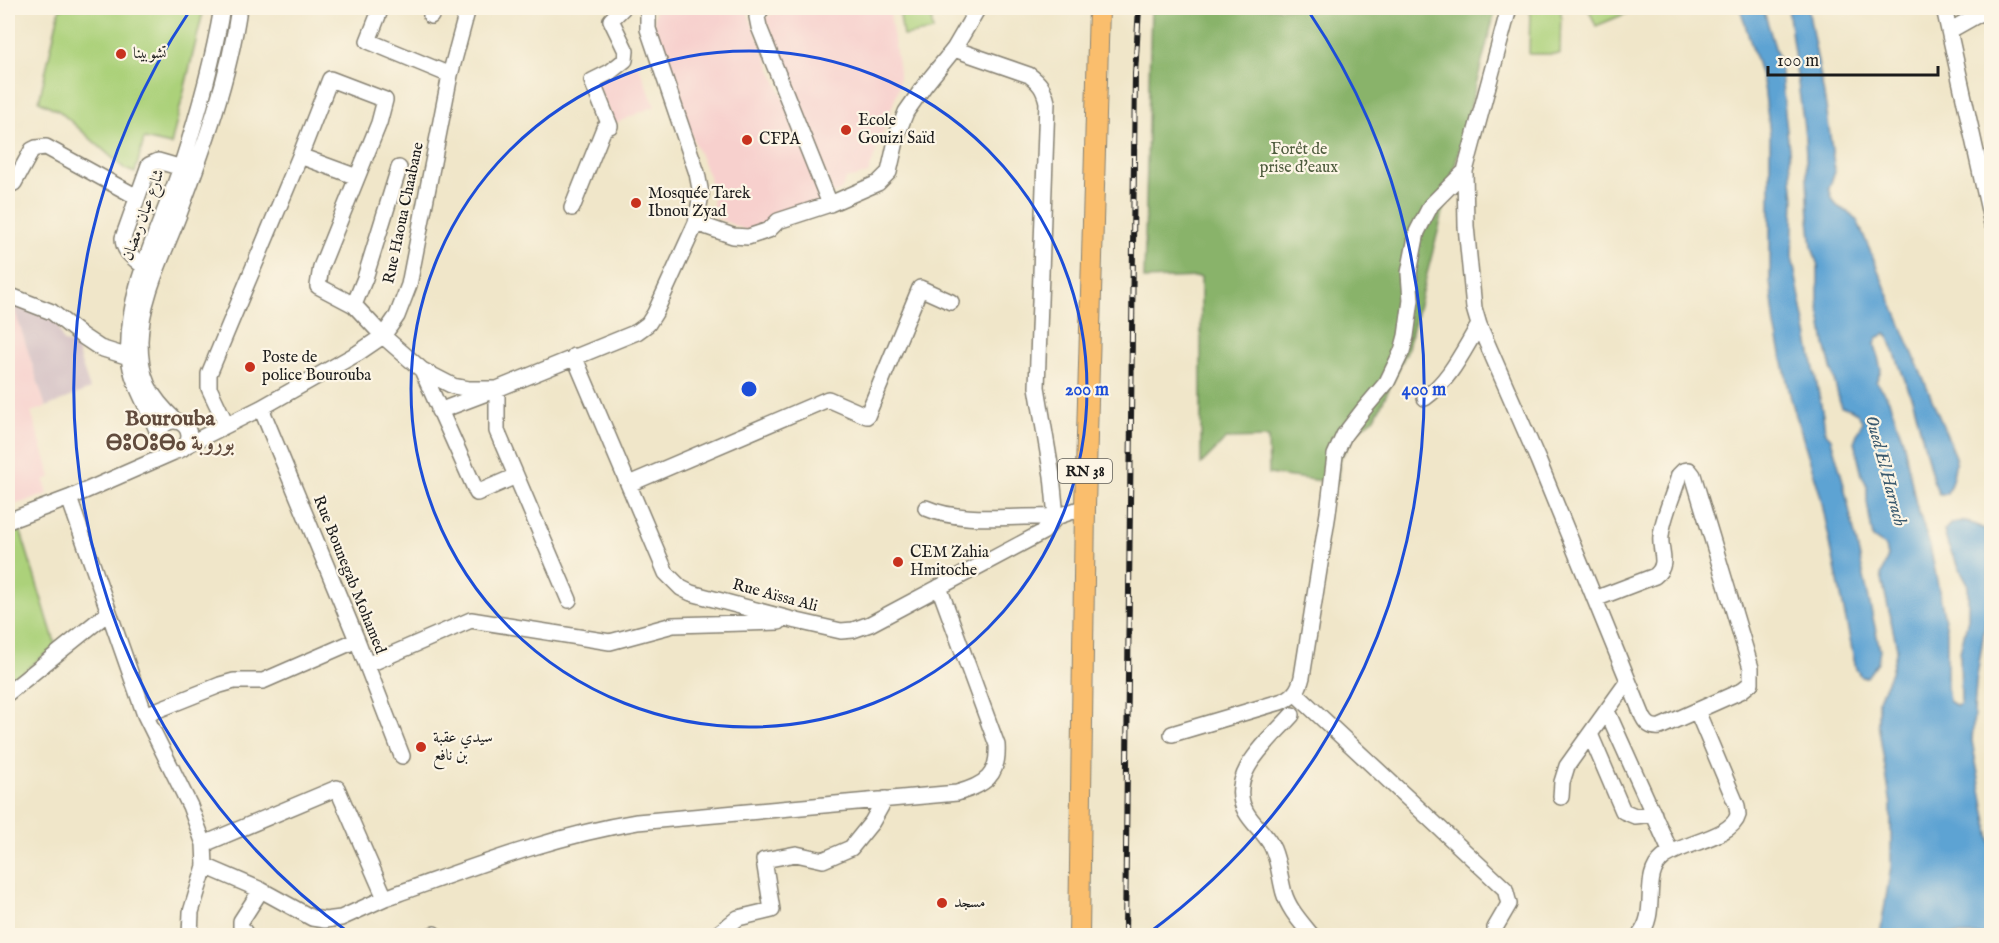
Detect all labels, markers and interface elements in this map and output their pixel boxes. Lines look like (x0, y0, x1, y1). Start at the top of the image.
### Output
scale bar (1768, 39, 1938, 77)
place label: تشوبينا (133, 44, 166, 64)
marker: تشوبينا (114, 47, 128, 61)
text: 100 m (1777, 50, 1819, 73)
place label: Ecole Gouizi Saïd (858, 111, 935, 149)
marker: Ecole Gouizi Saïd (839, 123, 853, 137)
place label: CFPA (759, 130, 801, 150)
marker: CFPA (740, 133, 754, 147)
street label: Rue Haoua Chaabane (379, 140, 429, 286)
park label: Forêt de prise d'eaux (1260, 140, 1338, 178)
street label: شارع عبان رمضان (118, 166, 172, 264)
place label: Mosquée Tarek Ibnou Zyad (648, 184, 751, 222)
marker: Mosquée Tarek Ibnou Zyad (629, 196, 643, 210)
place label: Poste de police Bourouba (262, 348, 371, 386)
marker: Poste de police Bourouba (243, 360, 257, 374)
centre of rings (739, 379, 759, 399)
text: 200 m (1065, 379, 1109, 402)
text: 400 m (1402, 379, 1446, 402)
district label: Bourouba ⴱⵓⵔⵓⴱⴰ بوروبة (105, 405, 235, 458)
water label: Oued El Harrach (1859, 413, 1911, 529)
road number: RN 38 (1058, 459, 1112, 483)
street label: Rue Bounegab Mohamed (308, 493, 390, 658)
place label: CEM Zahia Hmitoche (910, 543, 989, 581)
marker: CEM Zahia Hmitoche (891, 555, 905, 569)
street label: Rue Aïssa Ali (730, 575, 820, 617)
place label: سيدي عقبة بن نافع (433, 728, 493, 770)
marker: سيدي عقبة بن نافع (414, 740, 428, 754)
place label: مسجد (954, 893, 985, 913)
marker: مسجد (935, 896, 949, 910)

